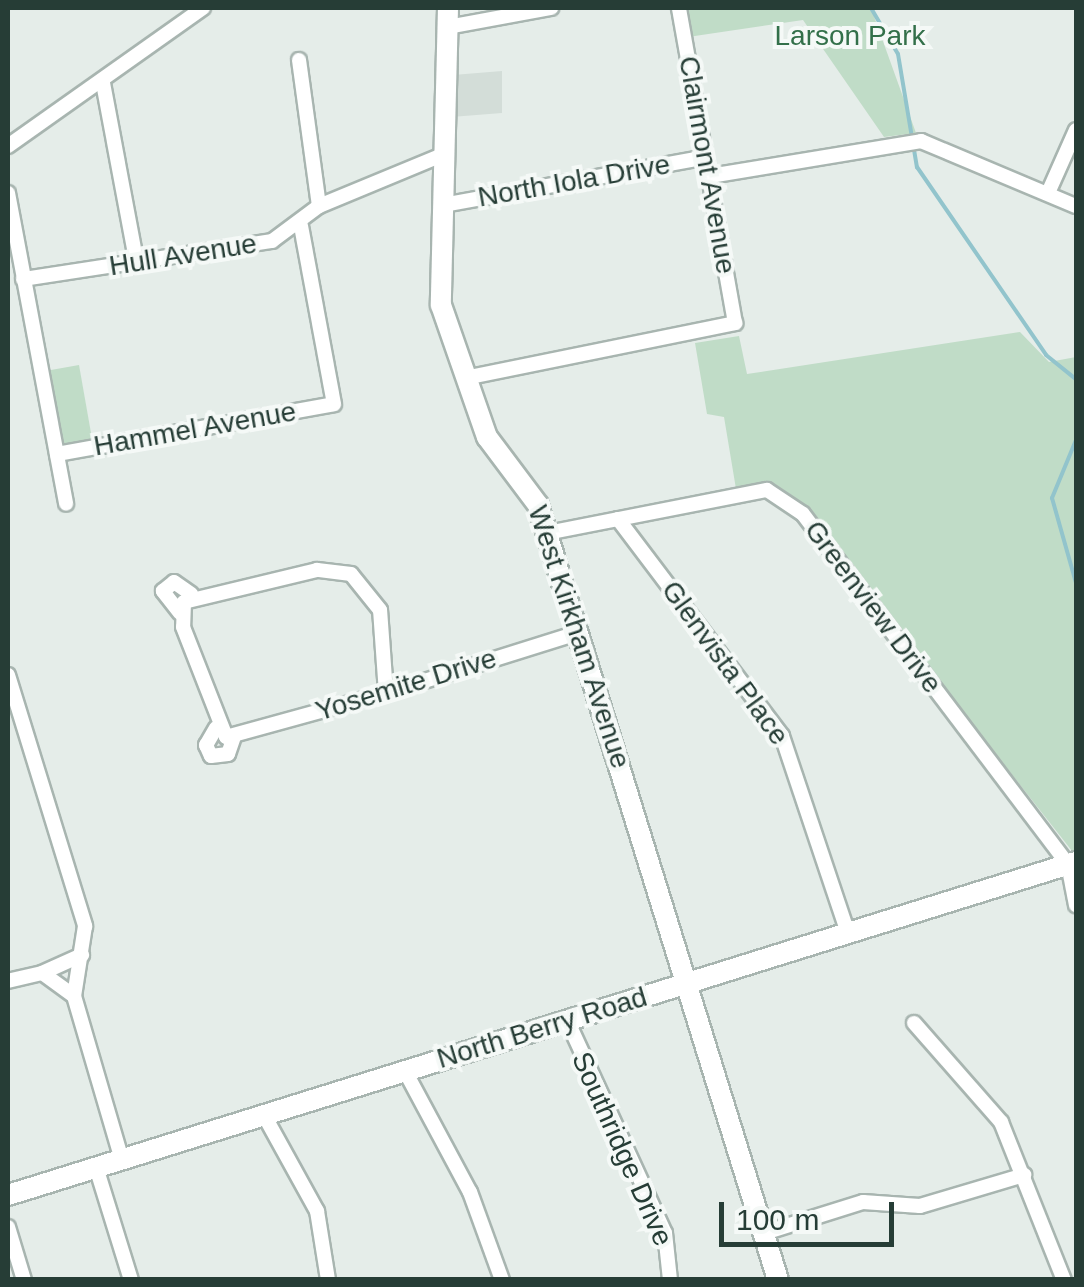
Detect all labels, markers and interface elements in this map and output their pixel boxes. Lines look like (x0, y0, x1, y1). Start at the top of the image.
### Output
park label: Larson Park (775, 19, 925, 53)
street label: Clairmont Avenue (671, 53, 743, 277)
street label: North Iola Drive (475, 148, 673, 214)
street label: Hull Avenue (106, 227, 260, 283)
street label: Hammel Avenue (90, 395, 300, 463)
street label: West Kirkham Avenue (520, 501, 638, 773)
street label: Greenview Drive (797, 514, 949, 700)
street label: Glenvista Place (654, 574, 796, 752)
street label: Yosemite Drive (312, 642, 500, 728)
street label: North Berry Road (433, 980, 651, 1076)
street label: Southridge Drive (564, 1047, 680, 1251)
scale bar (724, 1182, 899, 1244)
text: 100 m (736, 1203, 819, 1236)

